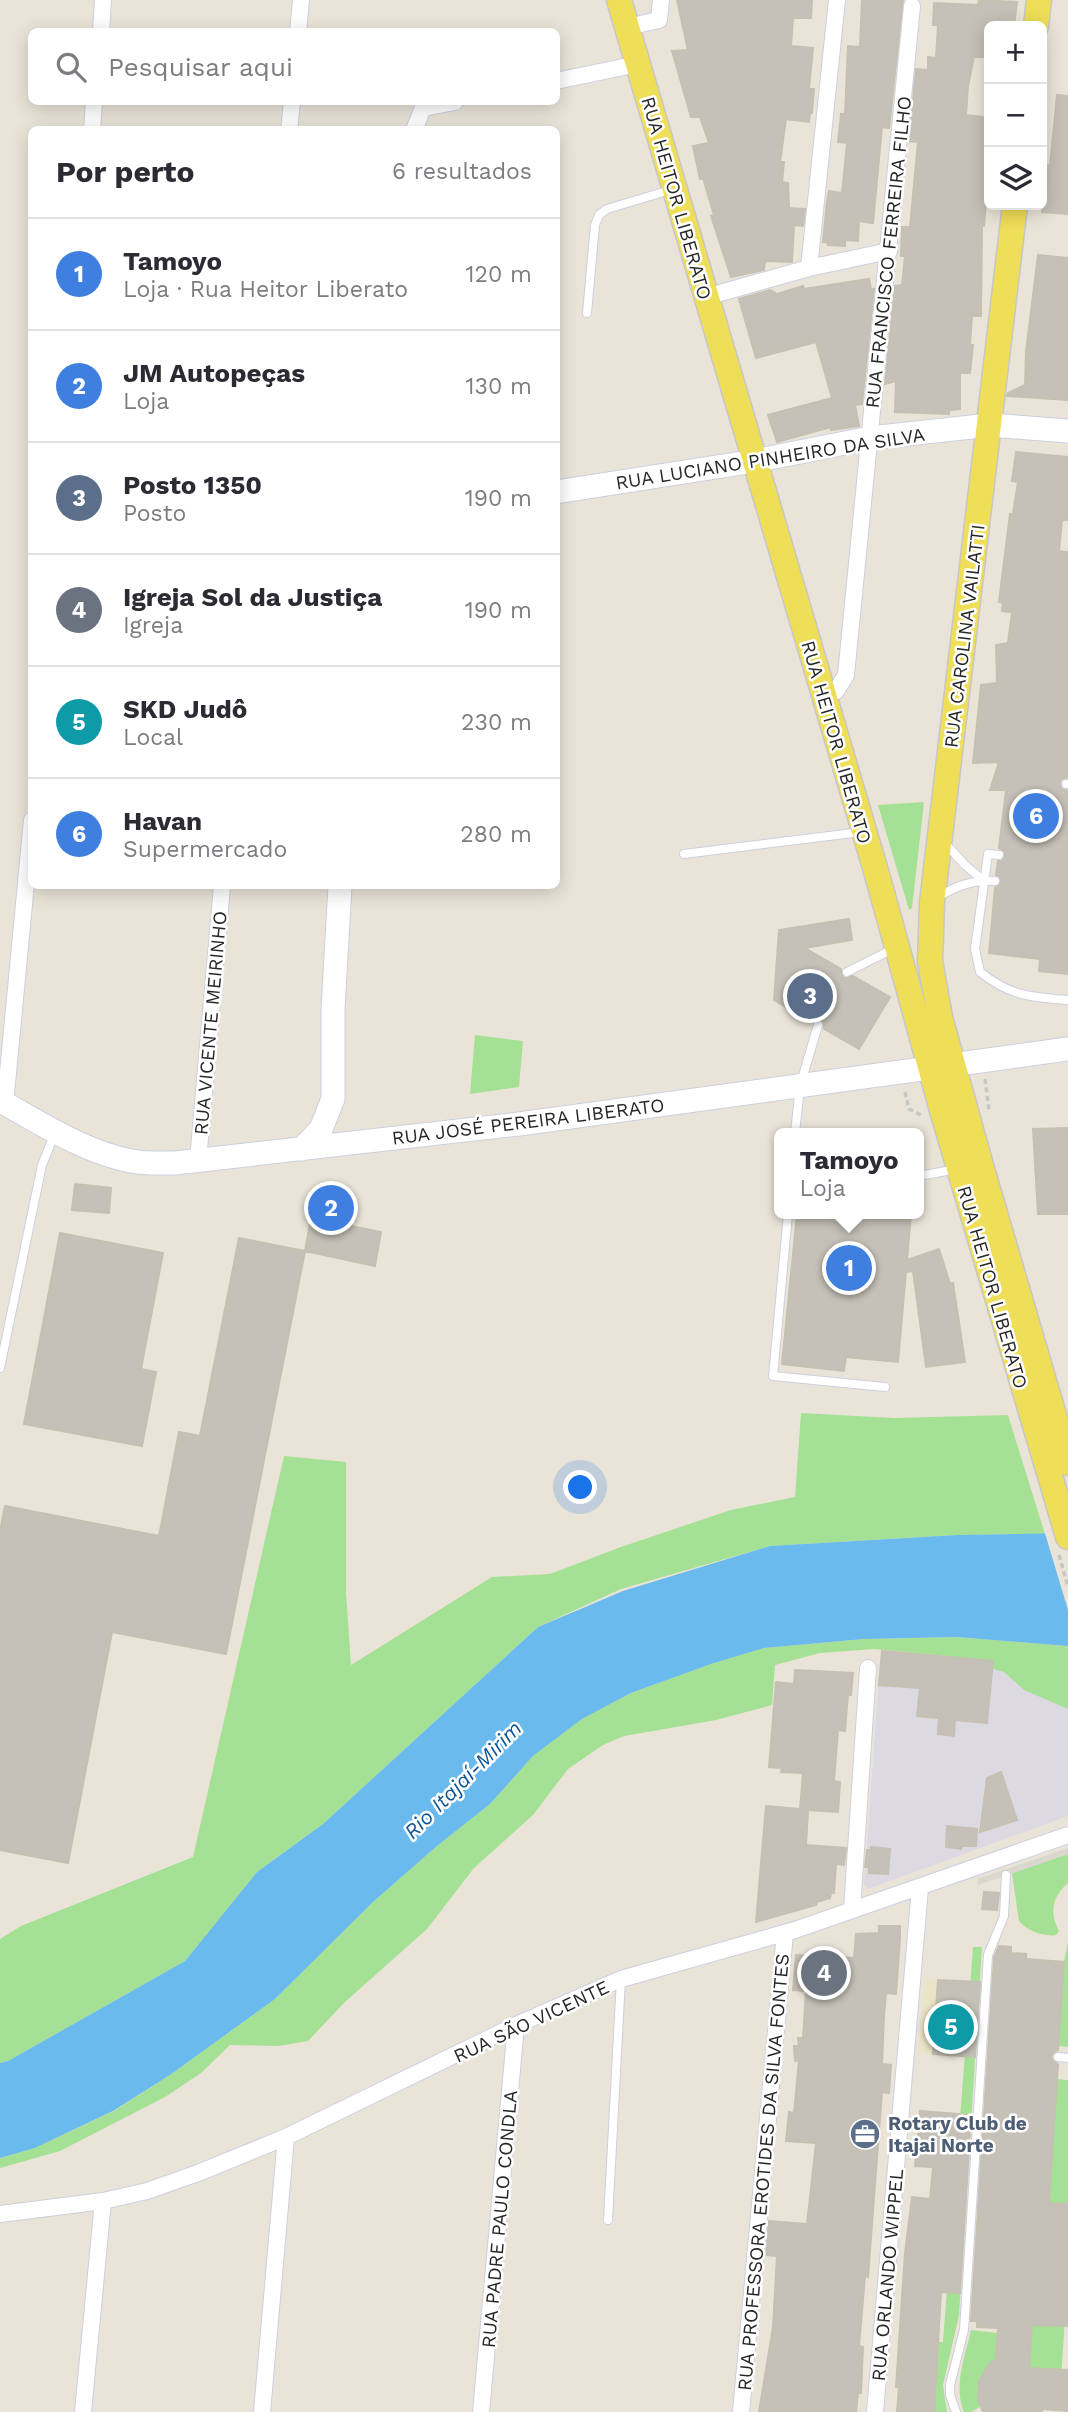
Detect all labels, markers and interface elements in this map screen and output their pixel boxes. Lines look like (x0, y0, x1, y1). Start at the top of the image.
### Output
map controls (984, 21, 1047, 210)
button: + (984, 21, 1047, 84)
search box (28, 28, 560, 105)
icon: search (52, 48, 90, 86)
text: Pesquisar aqui (108, 52, 293, 82)
button: − (984, 84, 1047, 147)
street label: RUA HEITOR LIBERATO (636, 94, 717, 302)
street label: RUA FRANCISCO FERREIRA FILHO (861, 95, 916, 409)
button: layers (984, 147, 1047, 210)
text: Por perto (56, 154, 194, 189)
text: 6 resultados (392, 158, 532, 185)
text: Tamoyo (123, 246, 222, 276)
text: 1 (74, 261, 84, 288)
text: 120 m (466, 261, 532, 288)
text: Loja · Rua Heitor Liberato (123, 276, 408, 303)
text: JM Autopeças (123, 358, 305, 388)
text: 2 (72, 373, 86, 400)
text: 130 m (466, 373, 532, 400)
text: Loja (123, 388, 169, 415)
street label: RUA LUCIANO PINHEIRO DA SILVA (614, 423, 927, 494)
text: Posto 1350 (123, 470, 262, 500)
text: 3 (72, 485, 86, 512)
text: 190 m (465, 485, 532, 512)
text: Posto (123, 500, 186, 527)
street label: RUA CAROLINA VAILATTI (939, 523, 990, 749)
text: Igreja Sol da Justiça (123, 582, 382, 612)
text: 4 (72, 597, 86, 624)
text: 190 m (465, 597, 532, 624)
text: Igreja (123, 612, 183, 639)
street label: RUA HEITOR LIBERATO (796, 638, 877, 846)
text: SKD Judô (123, 694, 247, 724)
text: 5 (72, 709, 86, 736)
text: 230 m (461, 709, 532, 736)
text: Local (123, 724, 183, 751)
pin: 6 (1013, 790, 1059, 842)
text: Havan (123, 806, 202, 836)
text: 6 (72, 821, 86, 848)
text: 280 m (460, 821, 532, 848)
text: Supermercado (123, 836, 287, 863)
street label: RUA VICENTE MEIRINHO (189, 910, 232, 1136)
pin: 3 (787, 970, 833, 1022)
street label: RUA JOSÉ PEREIRA LIBERATO (390, 1093, 666, 1150)
popup (774, 1128, 924, 1219)
text: Tamoyo (799, 1145, 899, 1175)
text: Loja (799, 1175, 846, 1202)
pin: 2 (308, 1182, 354, 1234)
street label: RUA HEITOR LIBERATO (952, 1183, 1033, 1391)
pin: 1 (826, 1242, 872, 1294)
your location (563, 1470, 597, 1504)
water label: Rio Itajaí-Mirim (399, 1716, 527, 1844)
pin: 4 (801, 1947, 847, 1999)
street label: RUA PROFESSORA EROTIDES DA SILVA FONTES (733, 1952, 794, 2392)
street label: RUA SÃO VICENTE (450, 1975, 613, 2068)
pin: 5 (928, 2001, 974, 2053)
street label: RUA PADRE PAULO CONDLA (477, 2089, 522, 2349)
place label: Rotary Club de Itajai Norte (888, 2112, 1027, 2157)
office icon: Rotary Club de Itajai Norte (848, 2117, 882, 2151)
street label: RUA ORLANDO WIPPEL (867, 2168, 908, 2382)

